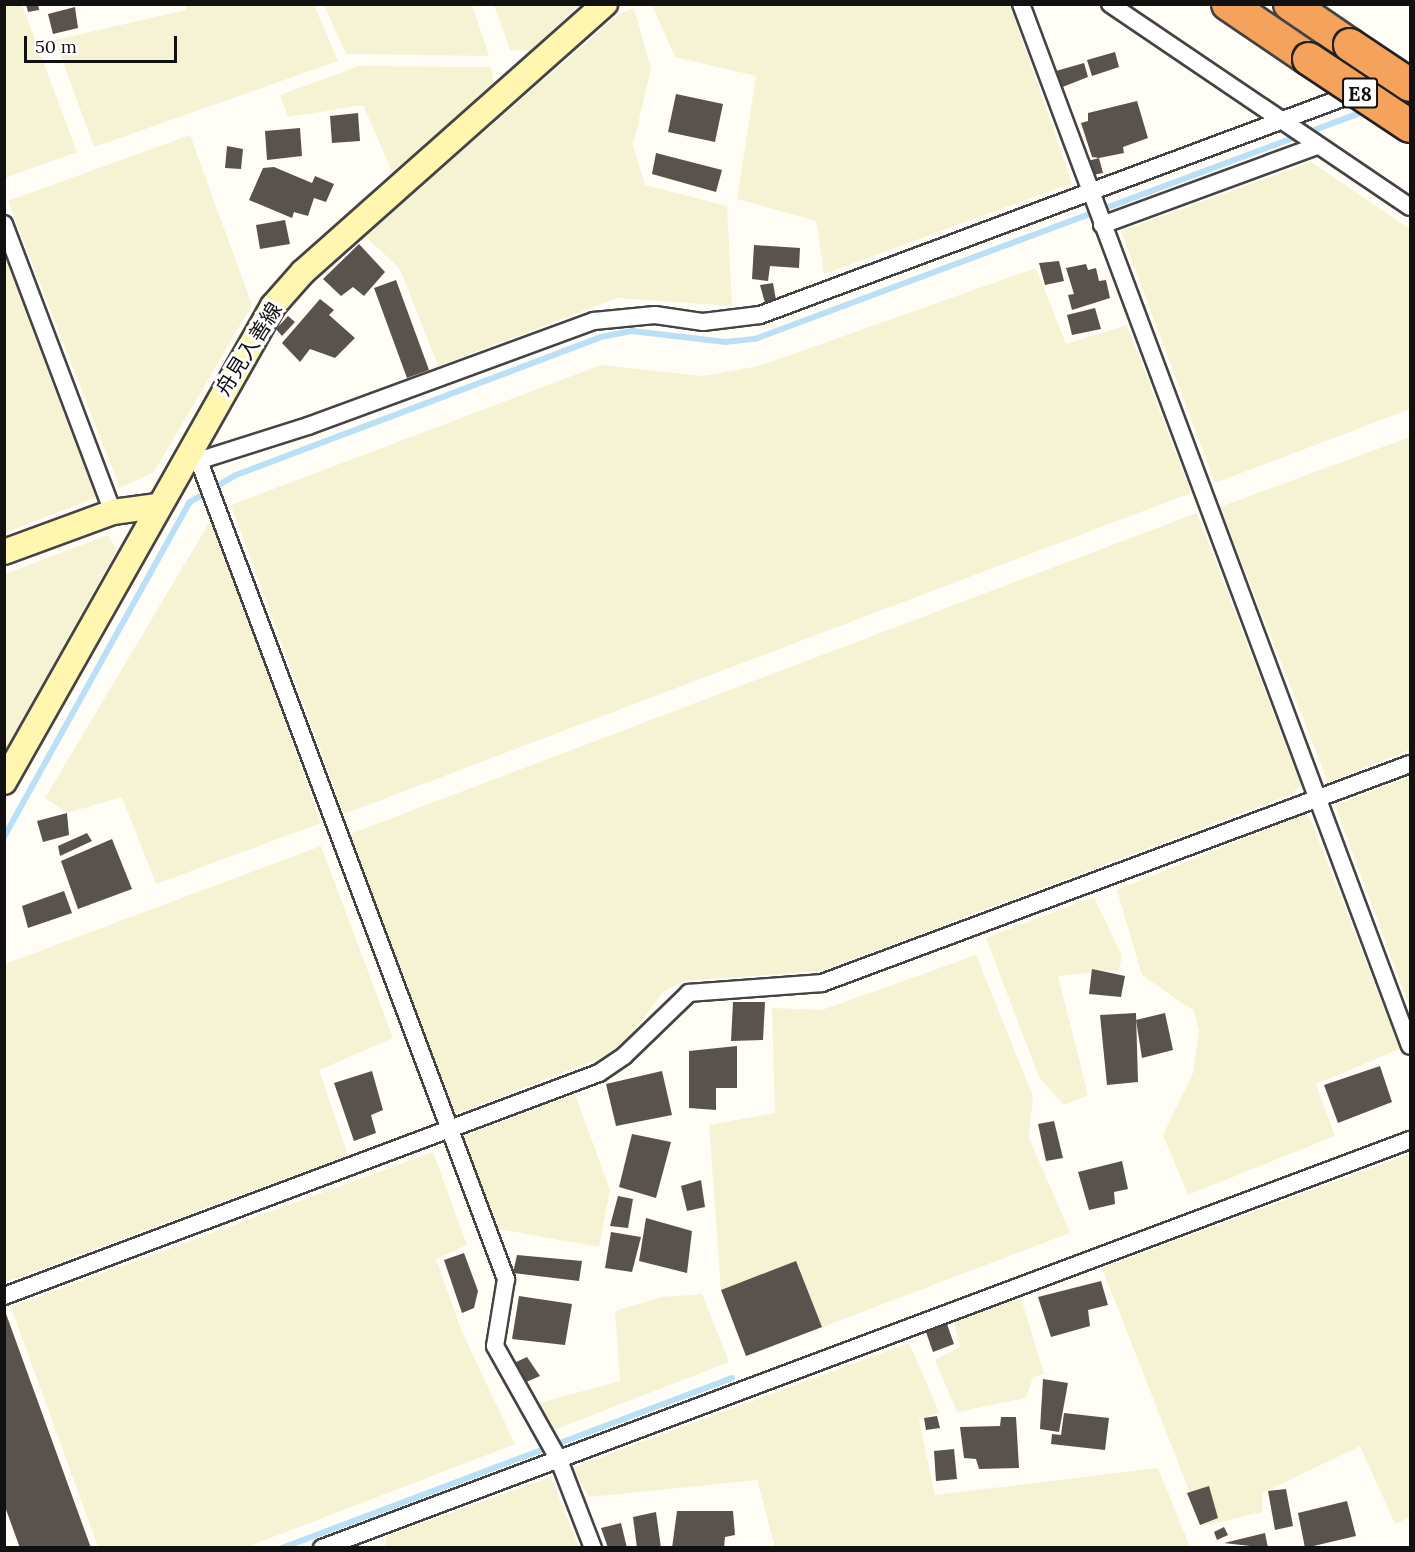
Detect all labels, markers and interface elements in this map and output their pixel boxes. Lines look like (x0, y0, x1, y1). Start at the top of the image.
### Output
scale bar (27, 24, 180, 62)
text: 50 m (35, 35, 77, 58)
road number: E8 (1342, 76, 1378, 110)
street label: 舟見入善線 (210, 298, 288, 400)

